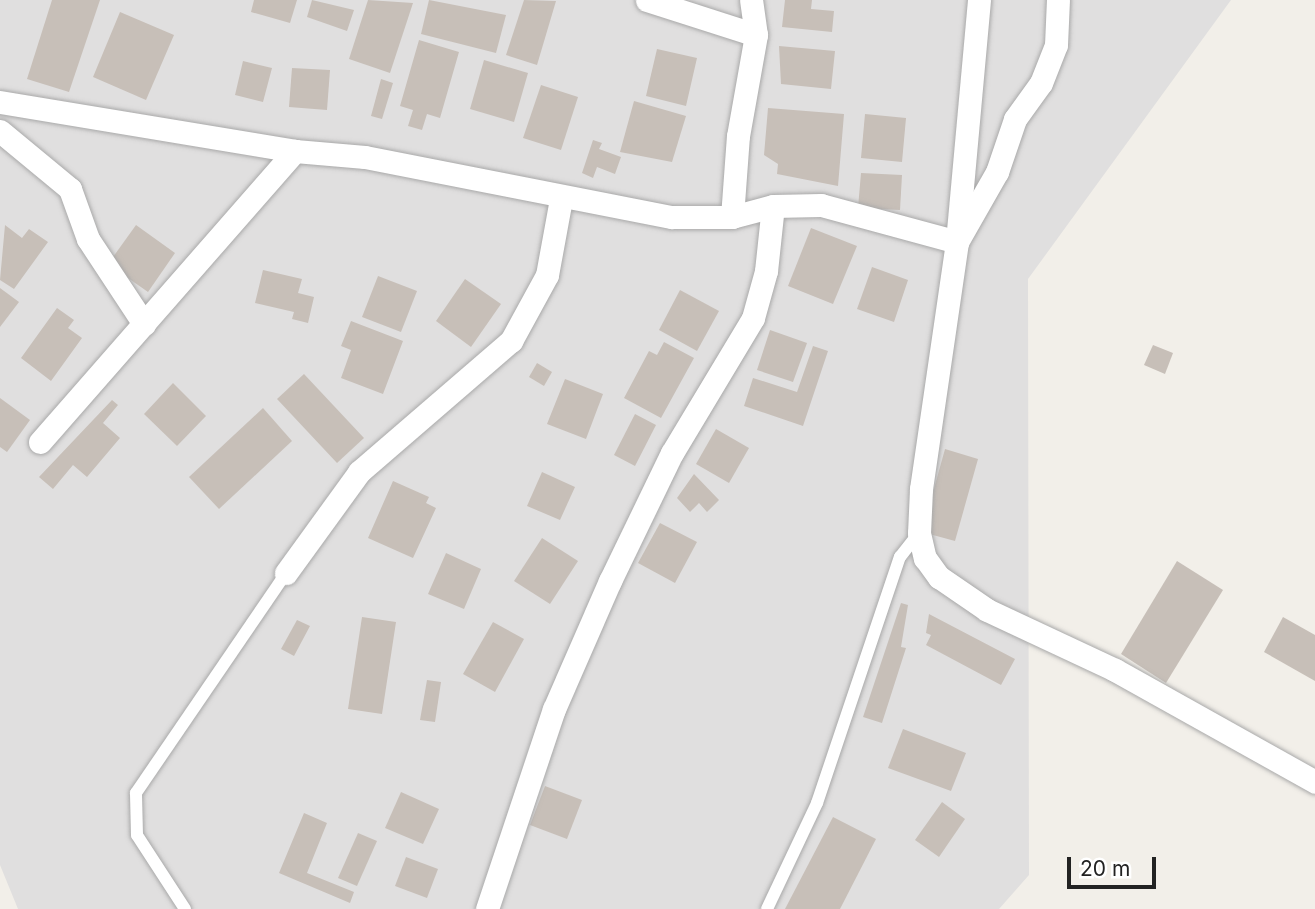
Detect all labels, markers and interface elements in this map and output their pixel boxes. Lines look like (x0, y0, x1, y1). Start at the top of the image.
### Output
scale bar (1070, 842, 1159, 886)
text: 20 m (1080, 856, 1130, 881)

